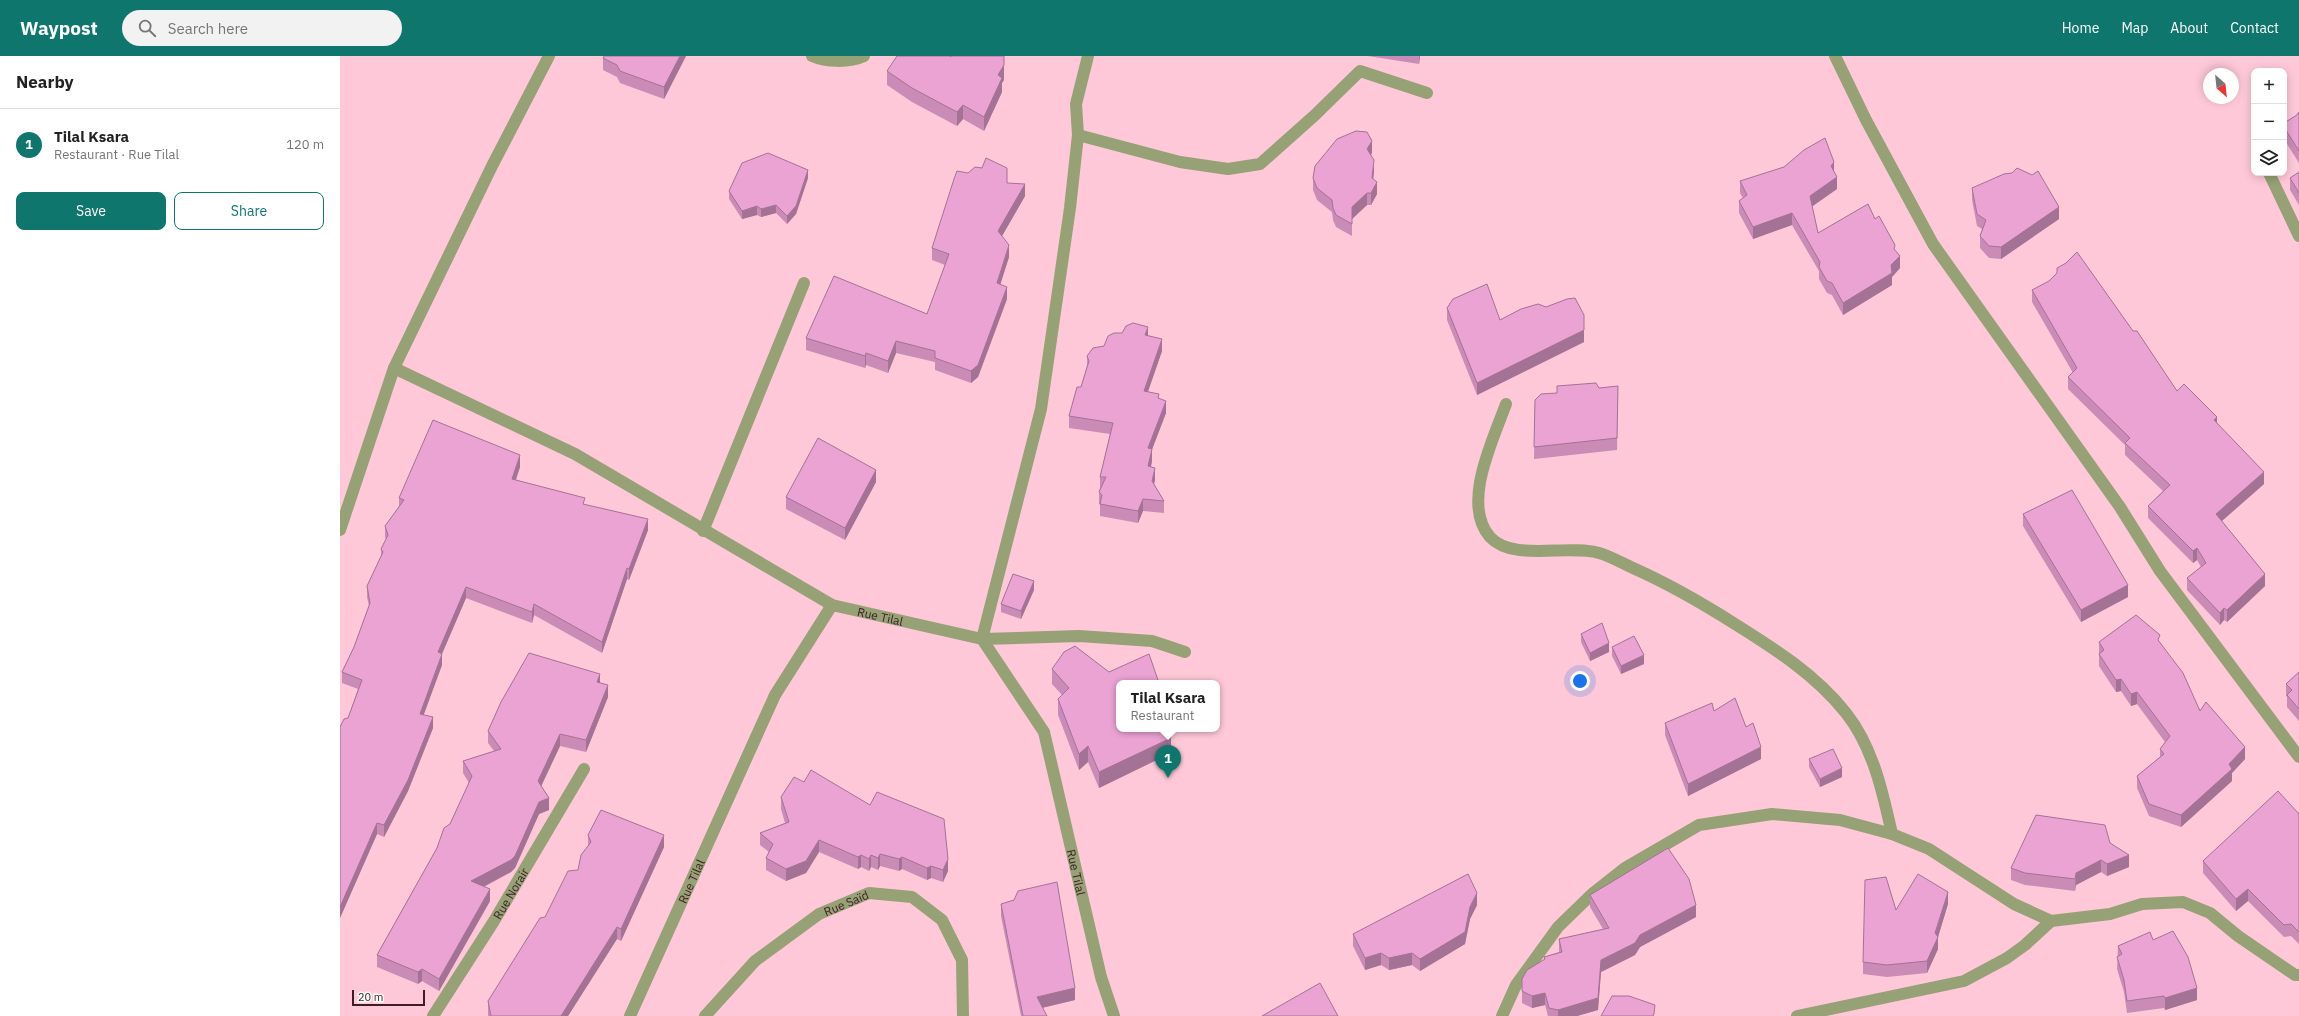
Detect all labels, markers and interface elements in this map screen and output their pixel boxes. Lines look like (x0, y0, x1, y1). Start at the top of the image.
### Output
search box (122, 10, 402, 46)
text: Waypost (20, 16, 98, 40)
icon: search (136, 17, 158, 39)
text: Search here (168, 19, 248, 38)
text: Home (2062, 19, 2099, 37)
text: Map (2121, 19, 2148, 37)
text: About (2170, 19, 2208, 37)
text: Contact (2230, 19, 2279, 37)
north arrow (2203, 68, 2239, 104)
map controls (2251, 68, 2287, 176)
button: + (2251, 68, 2287, 104)
text: Nearby (16, 71, 74, 93)
button: − (2251, 104, 2287, 140)
text: Tilal Ksara (54, 127, 129, 146)
text: 1 (25, 136, 33, 153)
text: 120 m (286, 136, 324, 153)
button: layers (2251, 140, 2287, 176)
text: Restaurant · Rue Tilal (54, 146, 179, 163)
button: Save (16, 192, 166, 230)
button: Share (174, 192, 324, 230)
street label: Rue Tilal (856, 603, 905, 628)
your location (1570, 671, 1590, 691)
popup (1116, 680, 1220, 732)
text: Tilal Ksara (1130, 688, 1206, 707)
text: Restaurant (1130, 707, 1194, 724)
pin: 1 (1155, 745, 1181, 778)
street label: Rue Tilal (1064, 848, 1089, 897)
street label: Rue Tilal (674, 857, 707, 906)
street label: Rue Norair (489, 864, 532, 922)
street label: Rue Saïd (821, 887, 871, 919)
scale bar (352, 988, 425, 1007)
text: 20 m (358, 990, 383, 1004)

